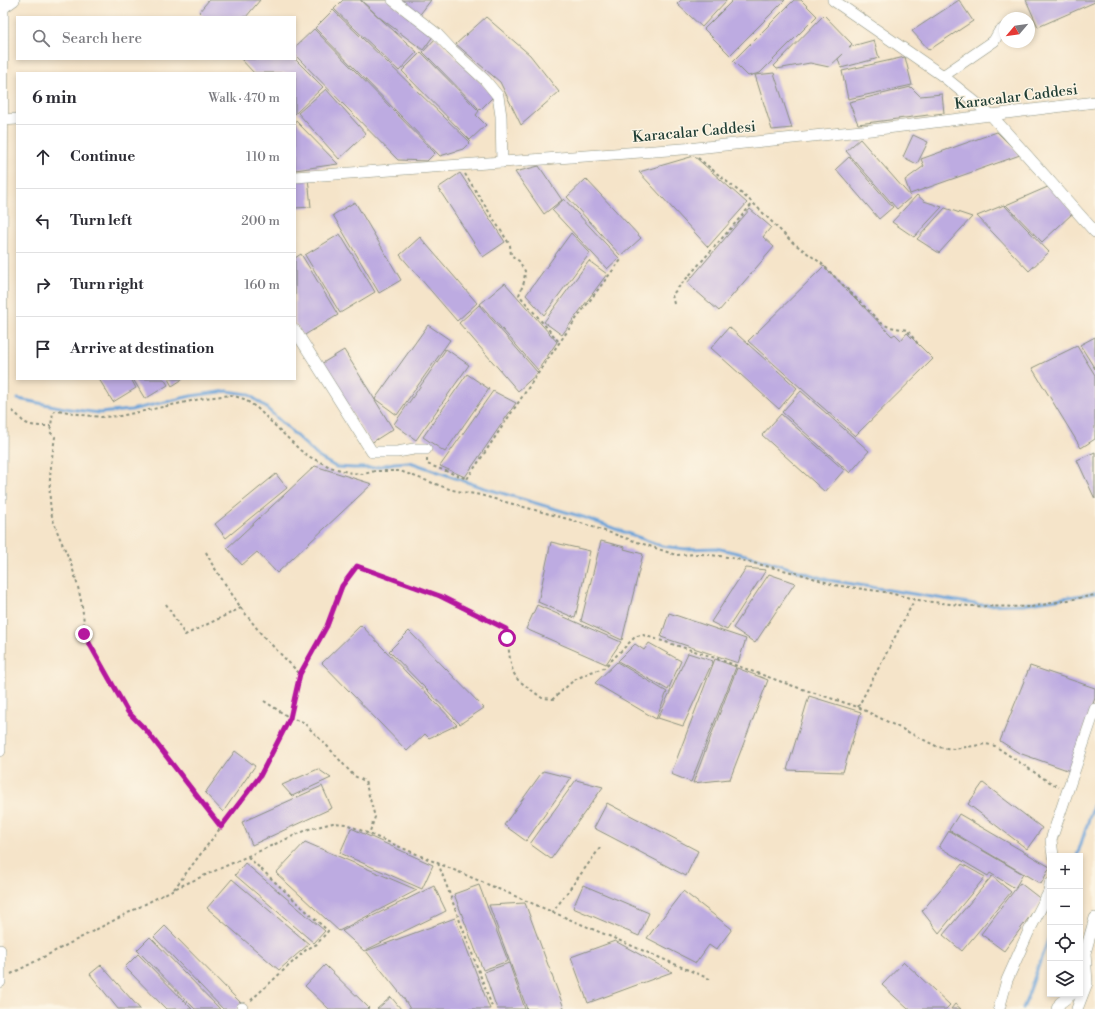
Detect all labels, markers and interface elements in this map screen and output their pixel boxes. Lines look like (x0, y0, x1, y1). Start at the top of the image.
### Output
north arrow (999, 12, 1035, 48)
search box (16, 16, 296, 60)
icon: search (30, 27, 52, 49)
text: Search here (62, 29, 142, 48)
street label: Karacalar Caddesi (953, 80, 1079, 114)
text: 6 min (32, 87, 77, 109)
text: Walk · 470 m (208, 90, 280, 106)
street label: Karacalar Caddesi (631, 117, 757, 147)
icon: ahead (32, 146, 54, 168)
text: Continue (70, 147, 135, 166)
text: 110 m (246, 149, 280, 165)
icon: left (32, 210, 54, 232)
text: Turn left (70, 211, 132, 230)
text: 200 m (241, 213, 280, 229)
icon: right (32, 274, 54, 296)
text: Turn right (70, 275, 144, 294)
text: 160 m (244, 277, 280, 293)
icon: arrive (32, 338, 54, 360)
text: Arrive at destination (70, 339, 214, 358)
route end (75, 625, 93, 643)
route start (498, 629, 516, 647)
map controls (1047, 853, 1083, 997)
button: + (1047, 853, 1083, 889)
button: − (1047, 889, 1083, 925)
button: locate (1047, 925, 1083, 961)
button: layers (1047, 961, 1083, 997)

